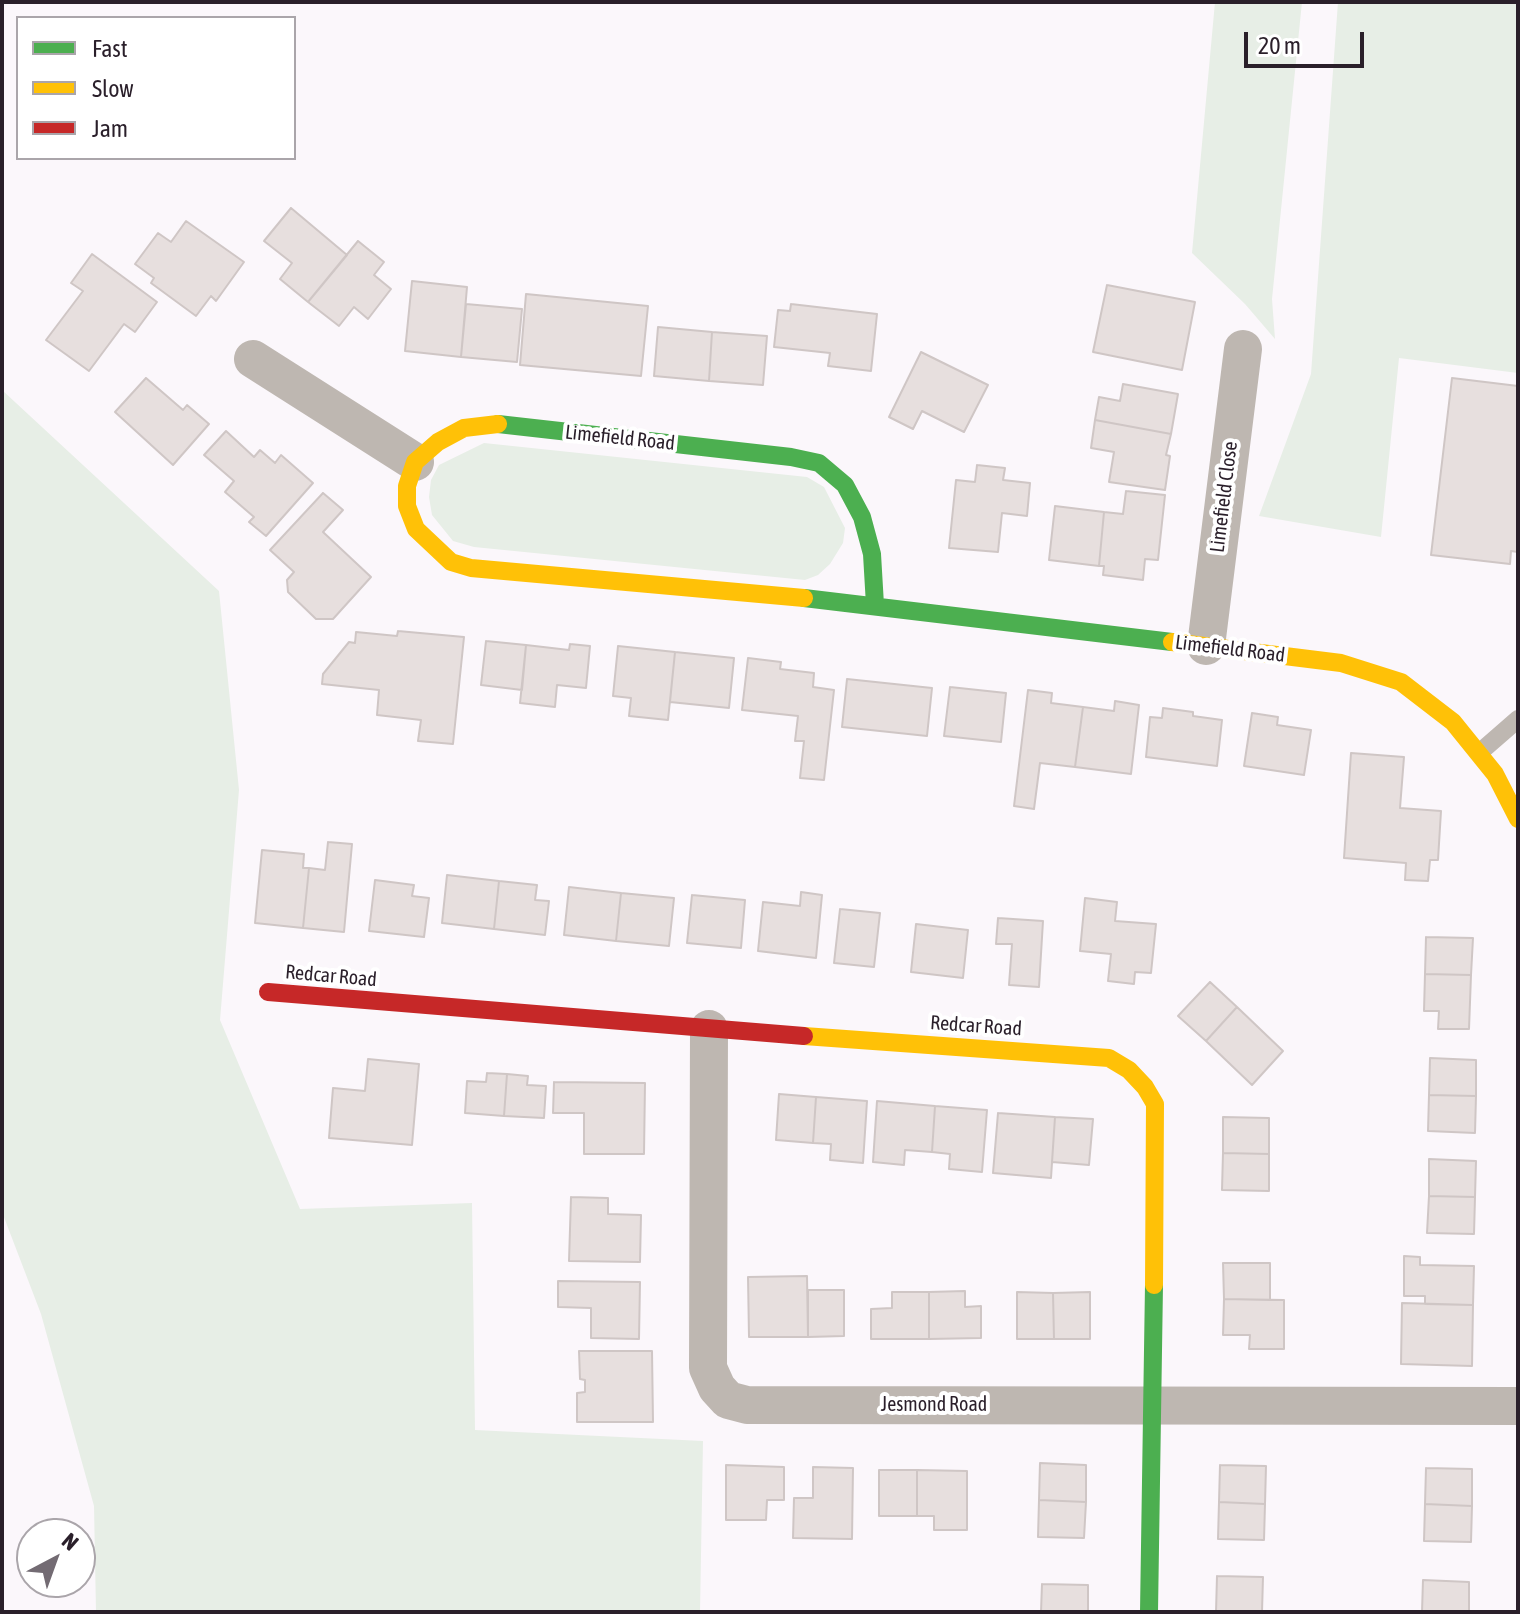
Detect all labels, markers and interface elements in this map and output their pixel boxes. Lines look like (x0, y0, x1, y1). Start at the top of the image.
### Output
legend (16, 16, 296, 160)
scale bar (1248, 16, 1368, 66)
text: 20 m (1258, 32, 1301, 59)
text: Fast (92, 35, 128, 62)
text: Slow (92, 75, 134, 102)
text: Jam (92, 115, 128, 142)
street label: Limefield Road (564, 420, 676, 456)
street label: Limefield Close (1205, 440, 1243, 554)
street label: Limefield Road (1174, 630, 1286, 668)
street label: Redcar Road (284, 960, 378, 992)
street label: Redcar Road (929, 1011, 1023, 1041)
street label: Jesmond Road (881, 1393, 987, 1417)
north arrow (16, 1518, 96, 1598)
text: N (57, 1527, 84, 1555)

